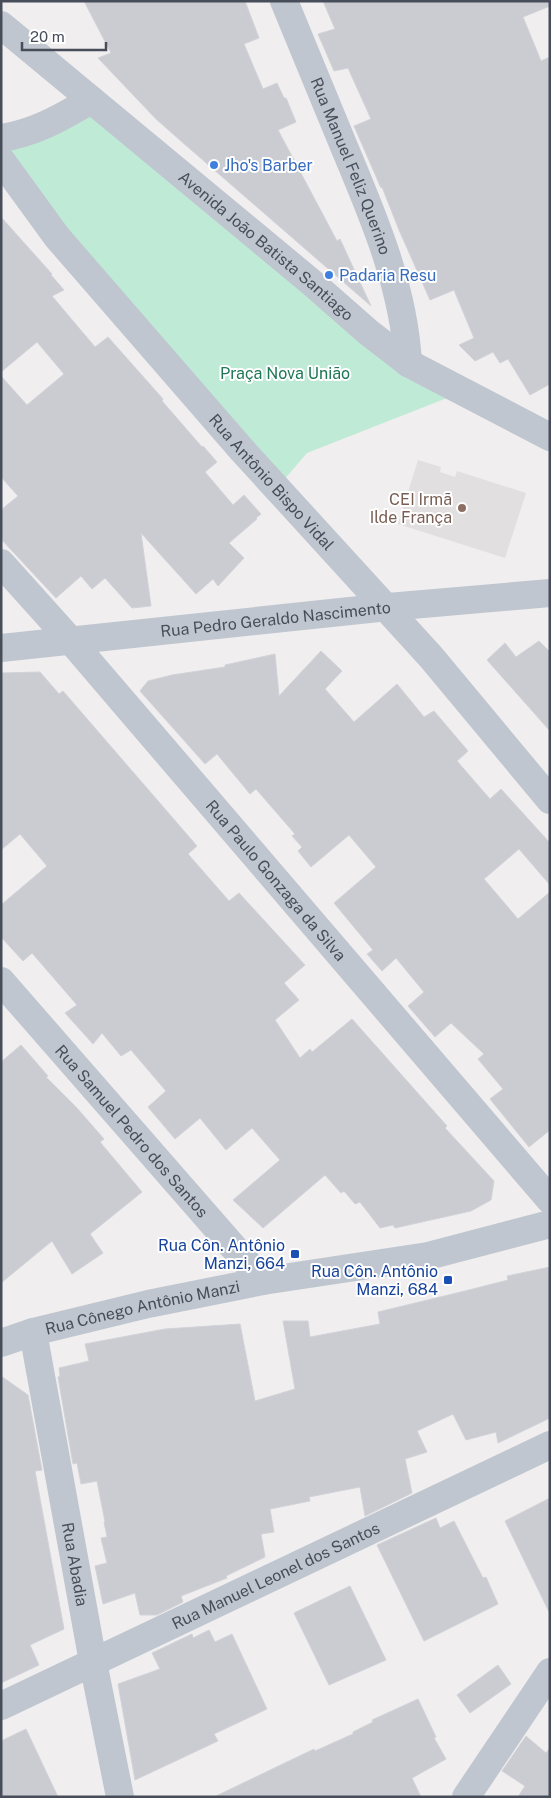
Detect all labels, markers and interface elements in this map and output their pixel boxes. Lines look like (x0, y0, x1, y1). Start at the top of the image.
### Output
scale bar (22, 20, 106, 52)
text: 20 m (30, 28, 65, 45)
street label: Rua Manuel Feliz Querino (306, 74, 395, 257)
place label: Jho's Barber (224, 156, 313, 175)
marker: Jho's Barber (208, 159, 220, 171)
street label: Avenida João Batista Santiago (175, 167, 357, 325)
place label: Padaria Resu (339, 266, 436, 285)
marker: Padaria Resu (323, 269, 335, 281)
park label: Praça Nova União (220, 364, 350, 383)
street label: Rua Antônio Bispo Vidal (205, 410, 338, 554)
place label: CEI Irmã Ilde França (370, 490, 452, 527)
marker: CEI Irmã Ilde França (456, 502, 468, 514)
street label: Rua Pedro Geraldo Nascimento (159, 598, 392, 641)
street label: Rua Paulo Gonzaga da Silva (202, 796, 350, 965)
street label: Rua Samuel Pedro dos Santos (51, 1041, 212, 1221)
place label: Rua Côn. Antônio Manzi, 664 (158, 1236, 285, 1273)
marker: Rua Côn. Antônio Manzi, 664 (289, 1248, 301, 1260)
place label: Rua Côn. Antônio Manzi, 684 (311, 1262, 438, 1299)
marker: Rua Côn. Antônio Manzi, 684 (442, 1274, 454, 1286)
street label: Rua Cônego Antônio Manzi (43, 1277, 241, 1339)
street label: Rua Manuel Leonel dos Santos (169, 1518, 383, 1633)
street label: Rua Abadia (58, 1521, 92, 1608)

